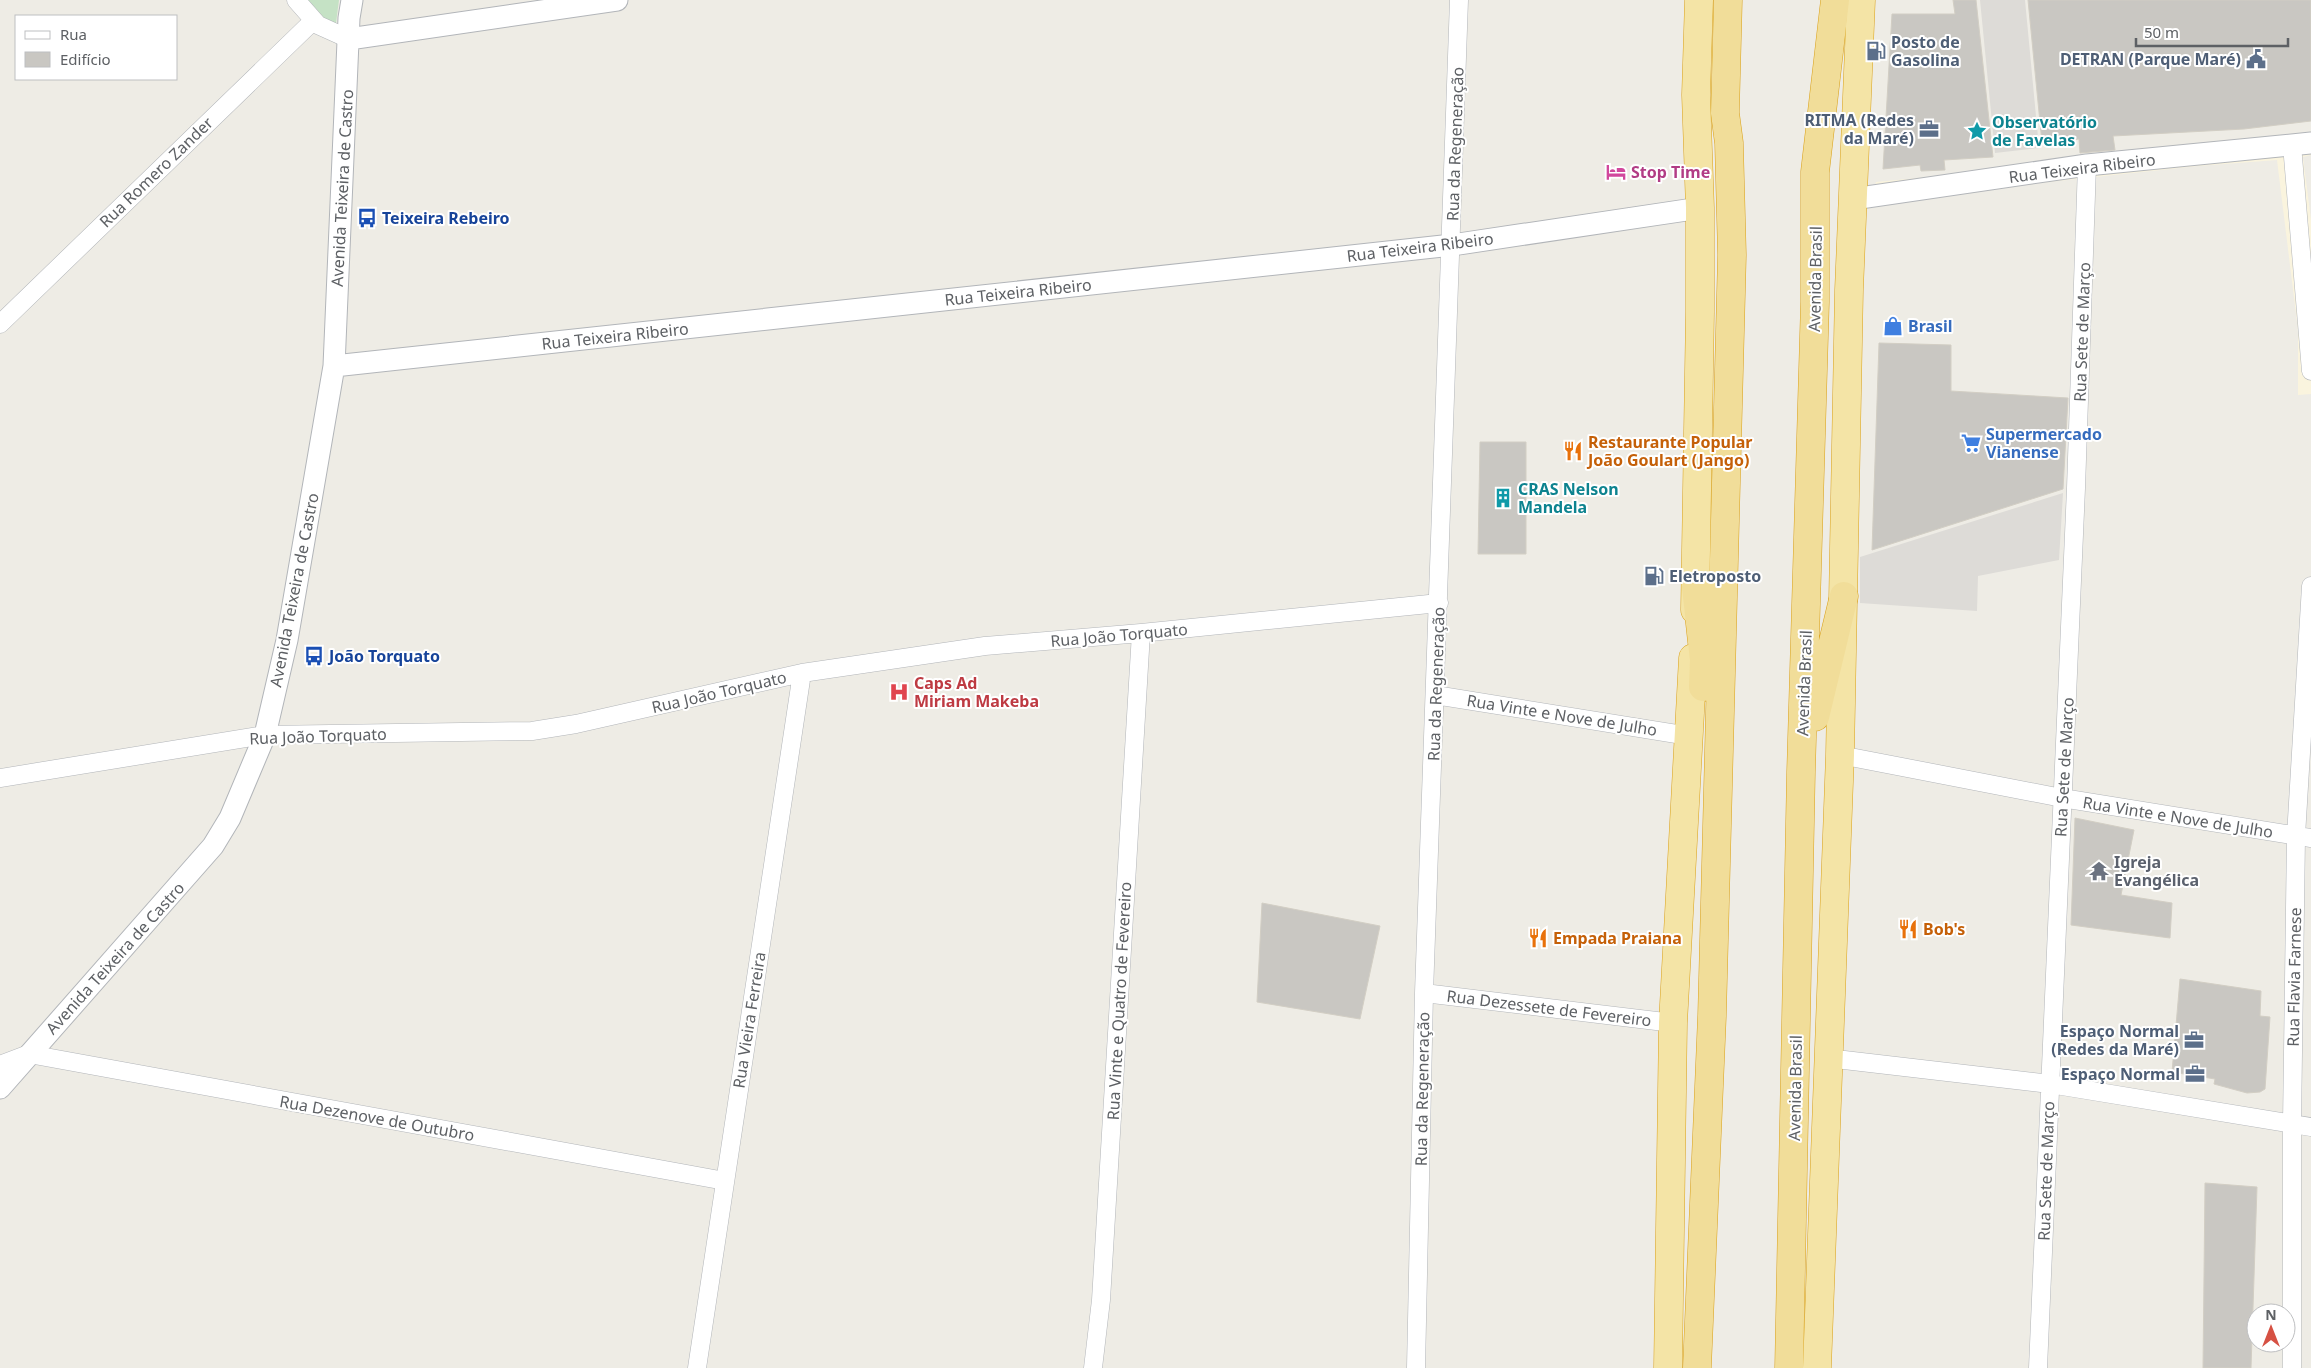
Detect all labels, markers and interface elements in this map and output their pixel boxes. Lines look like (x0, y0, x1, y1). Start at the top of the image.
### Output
legend (15, 15, 178, 80)
scale bar (2136, 15, 2288, 47)
text: 50 m (2144, 22, 2179, 42)
text: Rua (60, 24, 87, 44)
place label: Posto de Gasolina (1891, 31, 1960, 71)
fuel station icon: Posto de Gasolina (1865, 40, 1887, 62)
place label: DETRAN (Parque Maré) (2060, 48, 2241, 70)
public building icon: DETRAN (Parque Maré) (2245, 48, 2267, 70)
text: Edifício (60, 49, 111, 69)
street label: Rua da Regeneração (1441, 67, 1469, 221)
street label: Avenida Teixeira de Castro (326, 89, 358, 287)
place label: RITMA (Redes da Maré) (1805, 109, 1914, 149)
place label: Observatório de Favelas (1992, 111, 2097, 151)
street label: Rua Romero Zander (94, 112, 218, 232)
office icon: RITMA (Redes da Maré) (1918, 118, 1940, 140)
place icon: Observatório de Favelas (1966, 120, 1988, 142)
street label: Rua Teixeira Ribeiro (2007, 148, 2157, 188)
hotel icon: Stop Time (1605, 161, 1627, 183)
place label: Stop Time (1631, 161, 1710, 183)
bus stop icon: Teixeira Rebeiro (356, 207, 378, 229)
place label: Teixeira Rebeiro (382, 207, 510, 229)
street label: Avenida Brasil (1803, 226, 1827, 332)
street label: Rua Teixeira Ribeiro (1345, 227, 1495, 267)
street label: Rua Sete de Março (2069, 262, 2095, 402)
street label: Rua Teixeira Ribeiro (943, 273, 1093, 311)
shop icon: Brasil (1882, 315, 1904, 337)
place label: Brasil (1908, 315, 1953, 337)
street label: Rua Teixeira Ribeiro (540, 317, 690, 355)
place label: Supermercado Vianense (1986, 423, 2102, 463)
place label: Restaurante Popular João Goulart (Jango) (1586, 431, 1752, 471)
supermarket icon: Supermercado Vianense (1960, 432, 1982, 454)
restaurant icon: Restaurante Popular João Goulart (Jango) (1562, 440, 1584, 462)
place label: CRAS Nelson Mandela (1518, 478, 1619, 518)
building icon: CRAS Nelson Mandela (1492, 487, 1514, 509)
street label: Avenida Teixeira de Castro (264, 491, 324, 689)
fuel station icon: Eletroposto (1643, 565, 1665, 587)
place label: Eletroposto (1669, 565, 1761, 587)
street label: Rua da Regeneração (1422, 607, 1450, 761)
street label: Rua João Torquato (1049, 618, 1189, 652)
street label: Avenida Brasil (1791, 630, 1817, 736)
bus stop icon: João Torquato (303, 645, 325, 667)
place label: João Torquato (327, 645, 440, 667)
street label: Rua João Torquato (649, 666, 789, 718)
place label: Caps Ad Miriam Makeba (914, 672, 1039, 712)
hospital icon: Caps Ad Miriam Makeba (888, 681, 910, 703)
street label: Rua Vinte e Nove de Julho (1465, 689, 1659, 741)
street label: Rua Sete de Março (2049, 697, 2079, 837)
street label: Rua João Torquato (249, 723, 387, 749)
street label: Rua Vinte e Nove de Julho (2081, 791, 2275, 843)
place label: Igreja Evangélica (2114, 851, 2199, 891)
temple icon: Igreja Evangélica (2088, 860, 2110, 882)
street label: Avenida Teixeira de Castro (41, 877, 189, 1039)
street label: Rua Vinte e Quatro de Fevereiro (1102, 881, 1136, 1121)
street label: Rua Flavia Farnese (2282, 907, 2306, 1047)
restaurant icon: Bob's (1897, 918, 1919, 940)
place label: Bob's (1923, 918, 1965, 940)
restaurant icon: Empada Praiana (1527, 927, 1549, 949)
place label: Empada Praiana (1553, 927, 1682, 949)
street label: Rua Vieira Ferreira (727, 950, 771, 1090)
street label: Rua Dezessete de Fevereiro (1445, 985, 1653, 1031)
street label: Rua da Regeneração (1410, 1012, 1434, 1166)
place label: Espaço Normal (Redes da Maré) (2051, 1020, 2179, 1060)
office icon: Espaço Normal (Redes da Maré) (2183, 1029, 2205, 1051)
street label: Avenida Brasil (1783, 1035, 1807, 1141)
place label: Espaço Normal (2061, 1063, 2180, 1085)
office icon: Espaço Normal (2184, 1063, 2206, 1085)
street label: Rua Dezenove de Outubro (278, 1090, 476, 1146)
street label: Rua Sete de Março (2033, 1101, 2059, 1241)
north arrow (2246, 1303, 2296, 1353)
text: N (2265, 1305, 2277, 1324)

